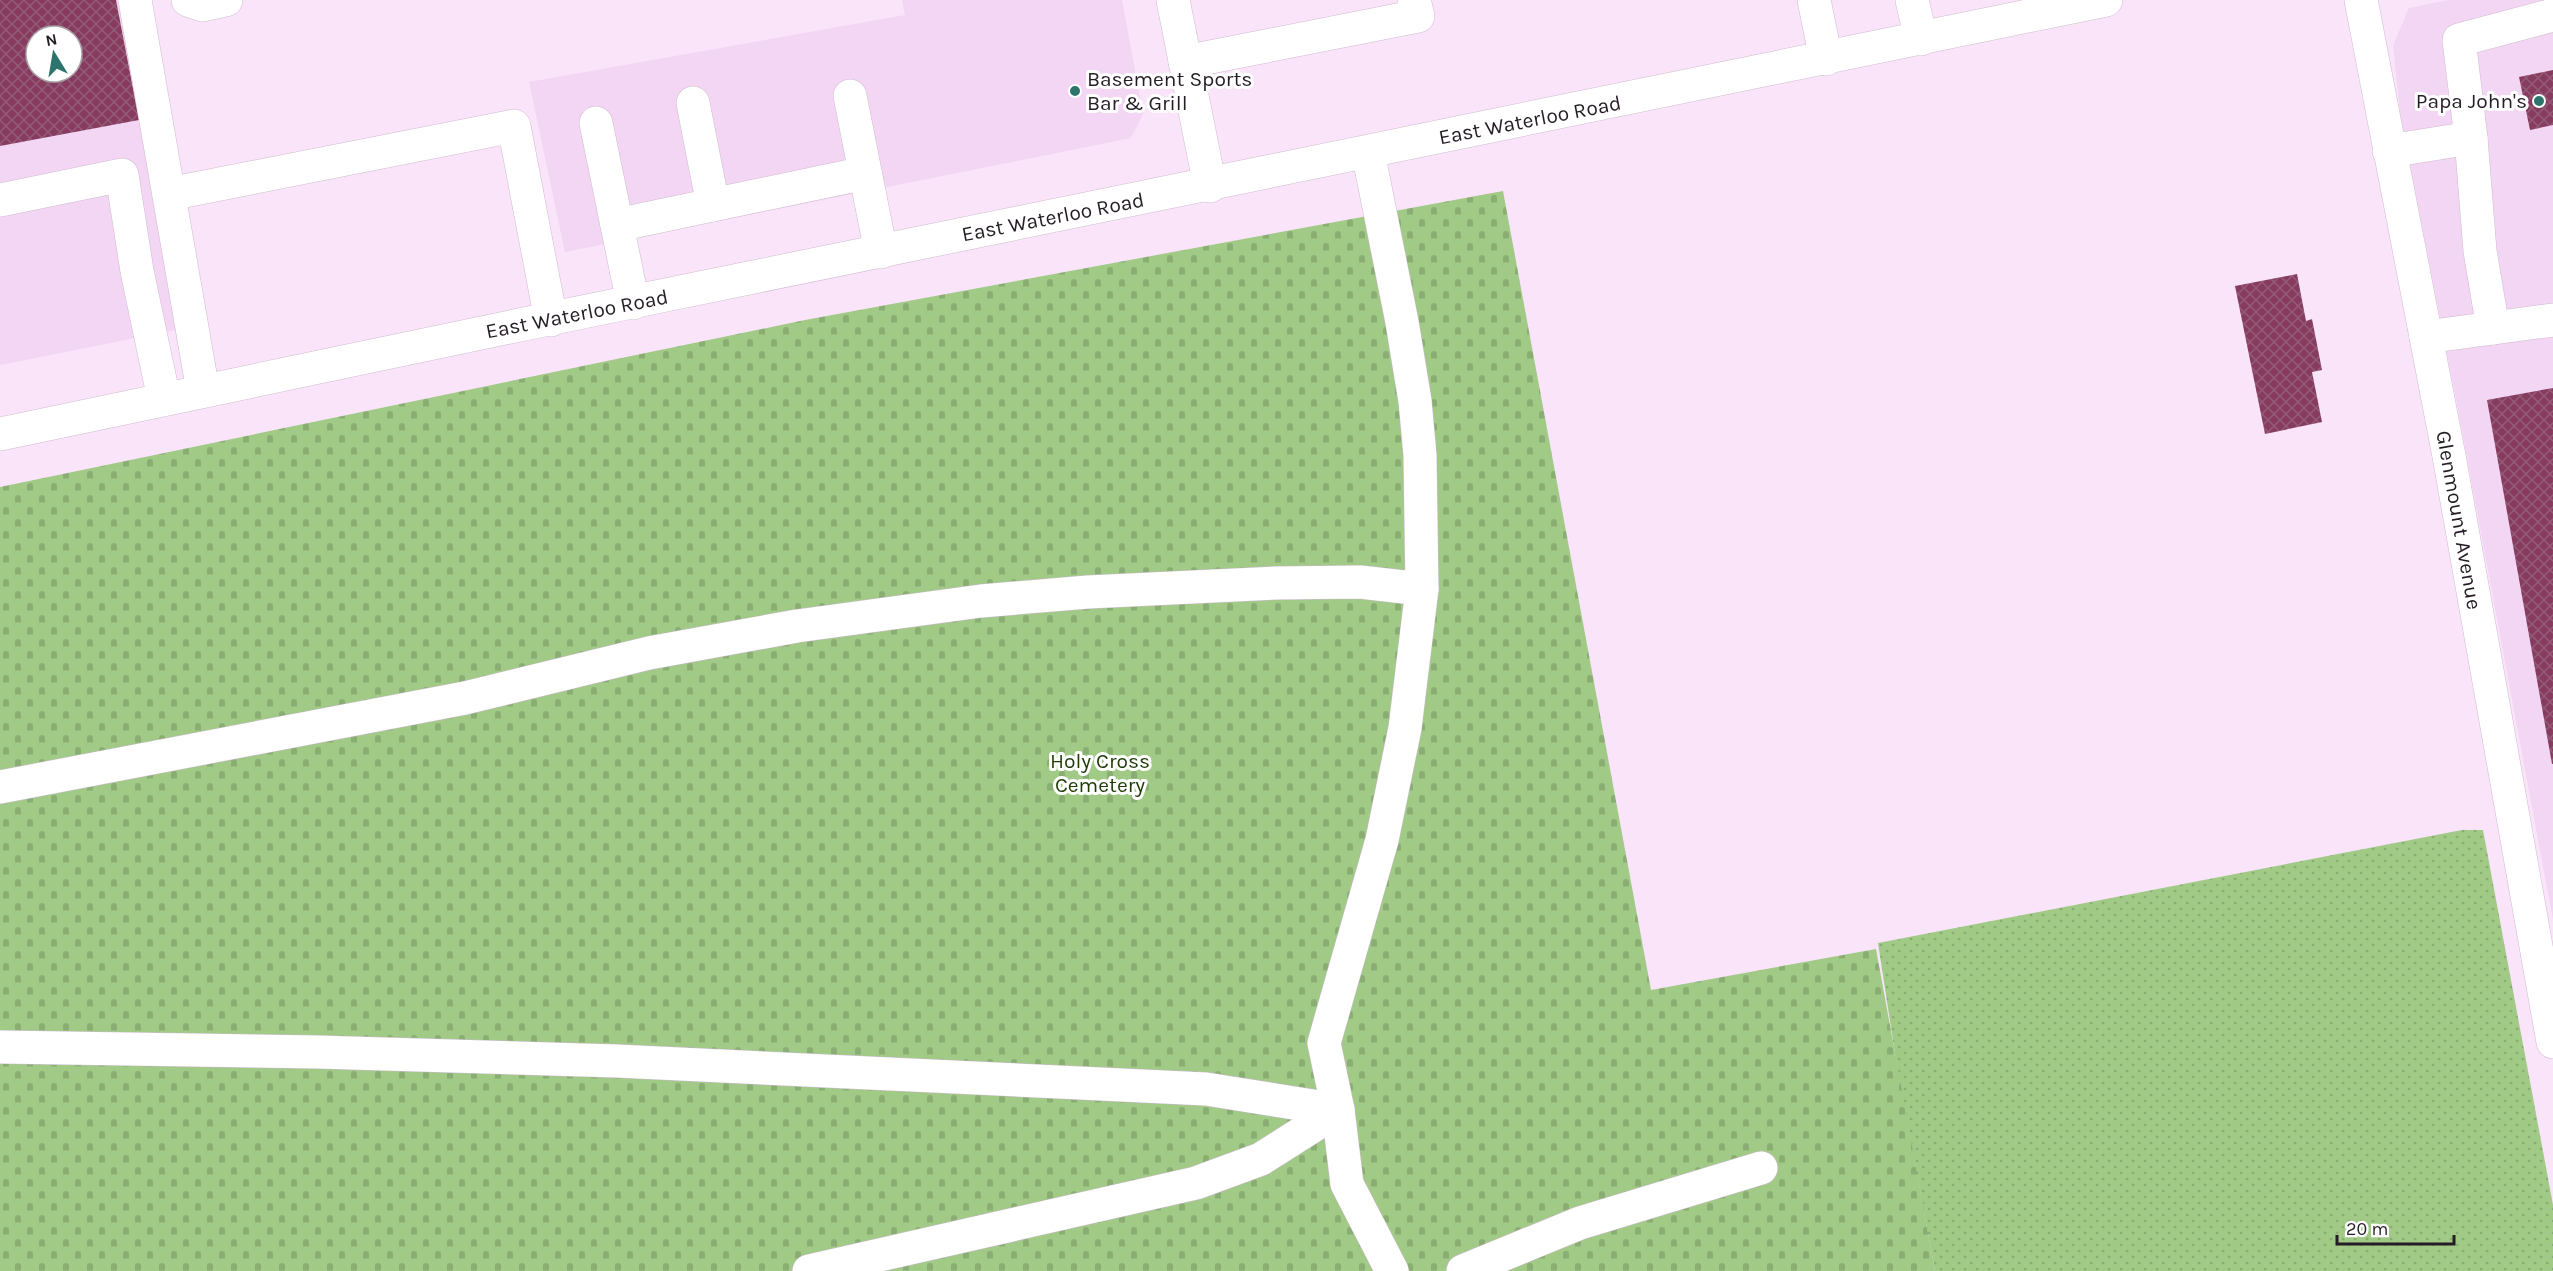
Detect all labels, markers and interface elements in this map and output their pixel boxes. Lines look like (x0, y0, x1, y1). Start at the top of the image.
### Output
north arrow (24, 24, 84, 84)
text: N (44, 29, 59, 50)
place label: Basement Sports Bar & Grill (1087, 67, 1252, 115)
marker: Basement Sports Bar & Grill (1068, 84, 1082, 98)
place label: Papa John's (2416, 89, 2527, 113)
street label: East Waterloo Road (1437, 91, 1623, 149)
marker: Papa John's (2532, 94, 2546, 108)
street label: East Waterloo Road (960, 188, 1146, 246)
street label: East Waterloo Road (484, 285, 670, 343)
street label: Glenmount Avenue (2431, 429, 2487, 611)
park label: Holy Cross Cemetery (1050, 749, 1150, 797)
scale bar (2337, 1208, 2454, 1246)
text: 20 m (2346, 1218, 2388, 1240)

